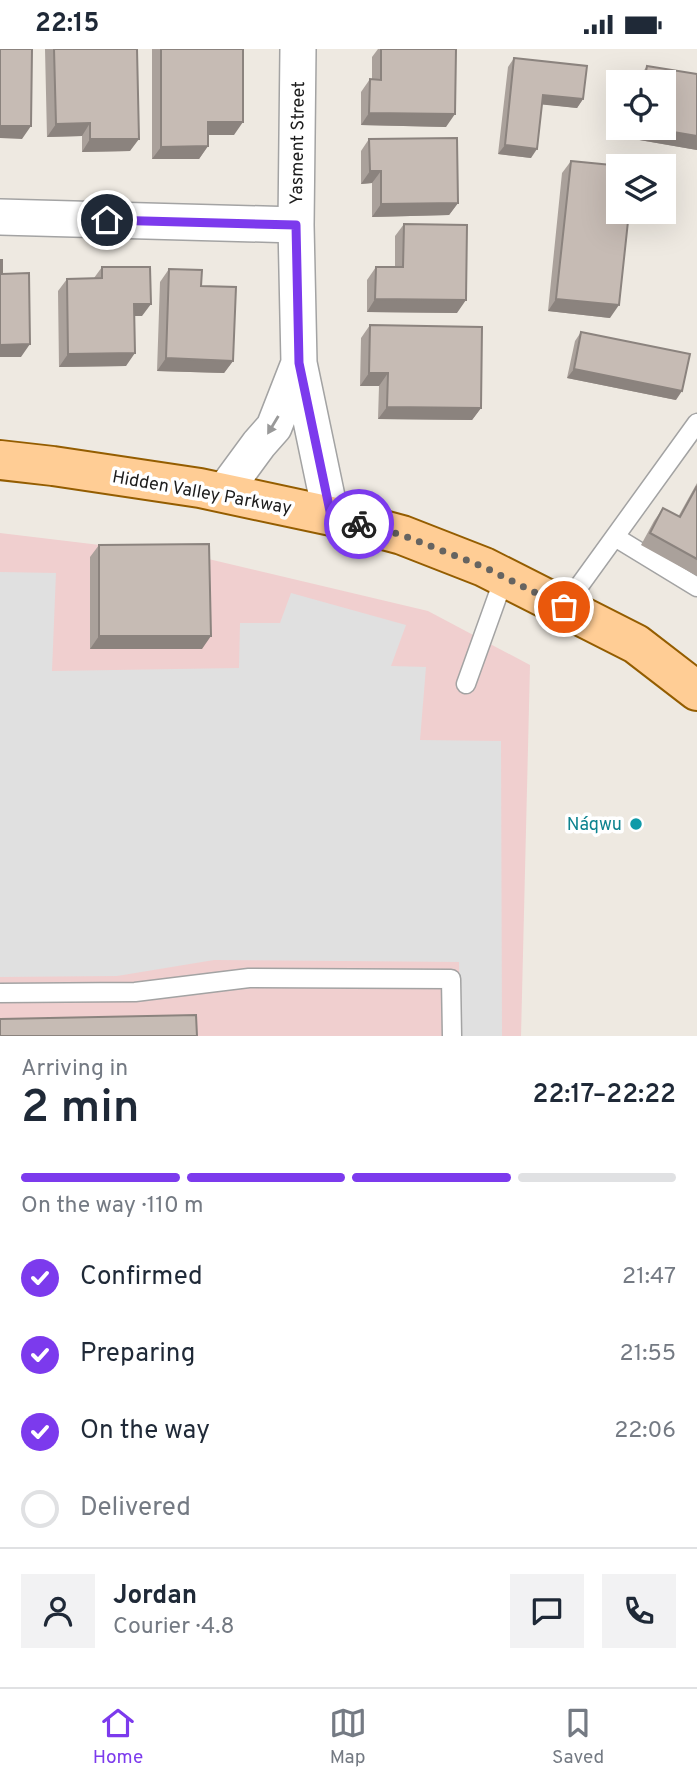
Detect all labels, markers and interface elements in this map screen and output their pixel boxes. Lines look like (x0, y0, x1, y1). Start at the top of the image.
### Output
text: 22:15 (35, 8, 99, 41)
map controls (606, 70, 676, 224)
button: locate (606, 70, 676, 140)
street label: Yasment Street (286, 81, 311, 205)
button: layers (606, 154, 676, 224)
pin (77, 190, 137, 250)
icon: home (88, 201, 126, 239)
one-way arrow (266, 416, 279, 435)
street label: Hidden Valley Parkway (110, 466, 293, 521)
courier (324, 489, 394, 559)
icon: bike (340, 505, 378, 543)
pin (534, 577, 594, 637)
icon: bag (545, 588, 583, 626)
place label: Náqwu (567, 814, 622, 837)
marker: Náqwu (628, 816, 644, 832)
text: Arriving in (21, 1055, 128, 1084)
text: 22:17–22:22 (533, 1079, 676, 1112)
text: 2 min (21, 1080, 140, 1139)
text: On the way · 110 m (21, 1192, 204, 1221)
icon: check (21, 1259, 59, 1297)
text: Confirmed (80, 1261, 203, 1294)
text: 21:47 (622, 1263, 676, 1292)
icon: check (21, 1336, 59, 1374)
text: Preparing (80, 1338, 195, 1371)
text: 21:55 (620, 1340, 676, 1369)
icon: check (21, 1413, 59, 1451)
text: On the way (80, 1415, 210, 1448)
text: 22:06 (614, 1417, 676, 1446)
text: Delivered (80, 1492, 191, 1525)
button: person (21, 1574, 95, 1648)
button: chat (510, 1574, 584, 1648)
button: phone (602, 1574, 676, 1648)
text: Jordan (113, 1580, 197, 1613)
text: Courier · 4.8 (113, 1613, 234, 1642)
tab: Home (93, 1704, 143, 1770)
tab: Map (329, 1704, 367, 1770)
tab: Saved (552, 1704, 604, 1770)

